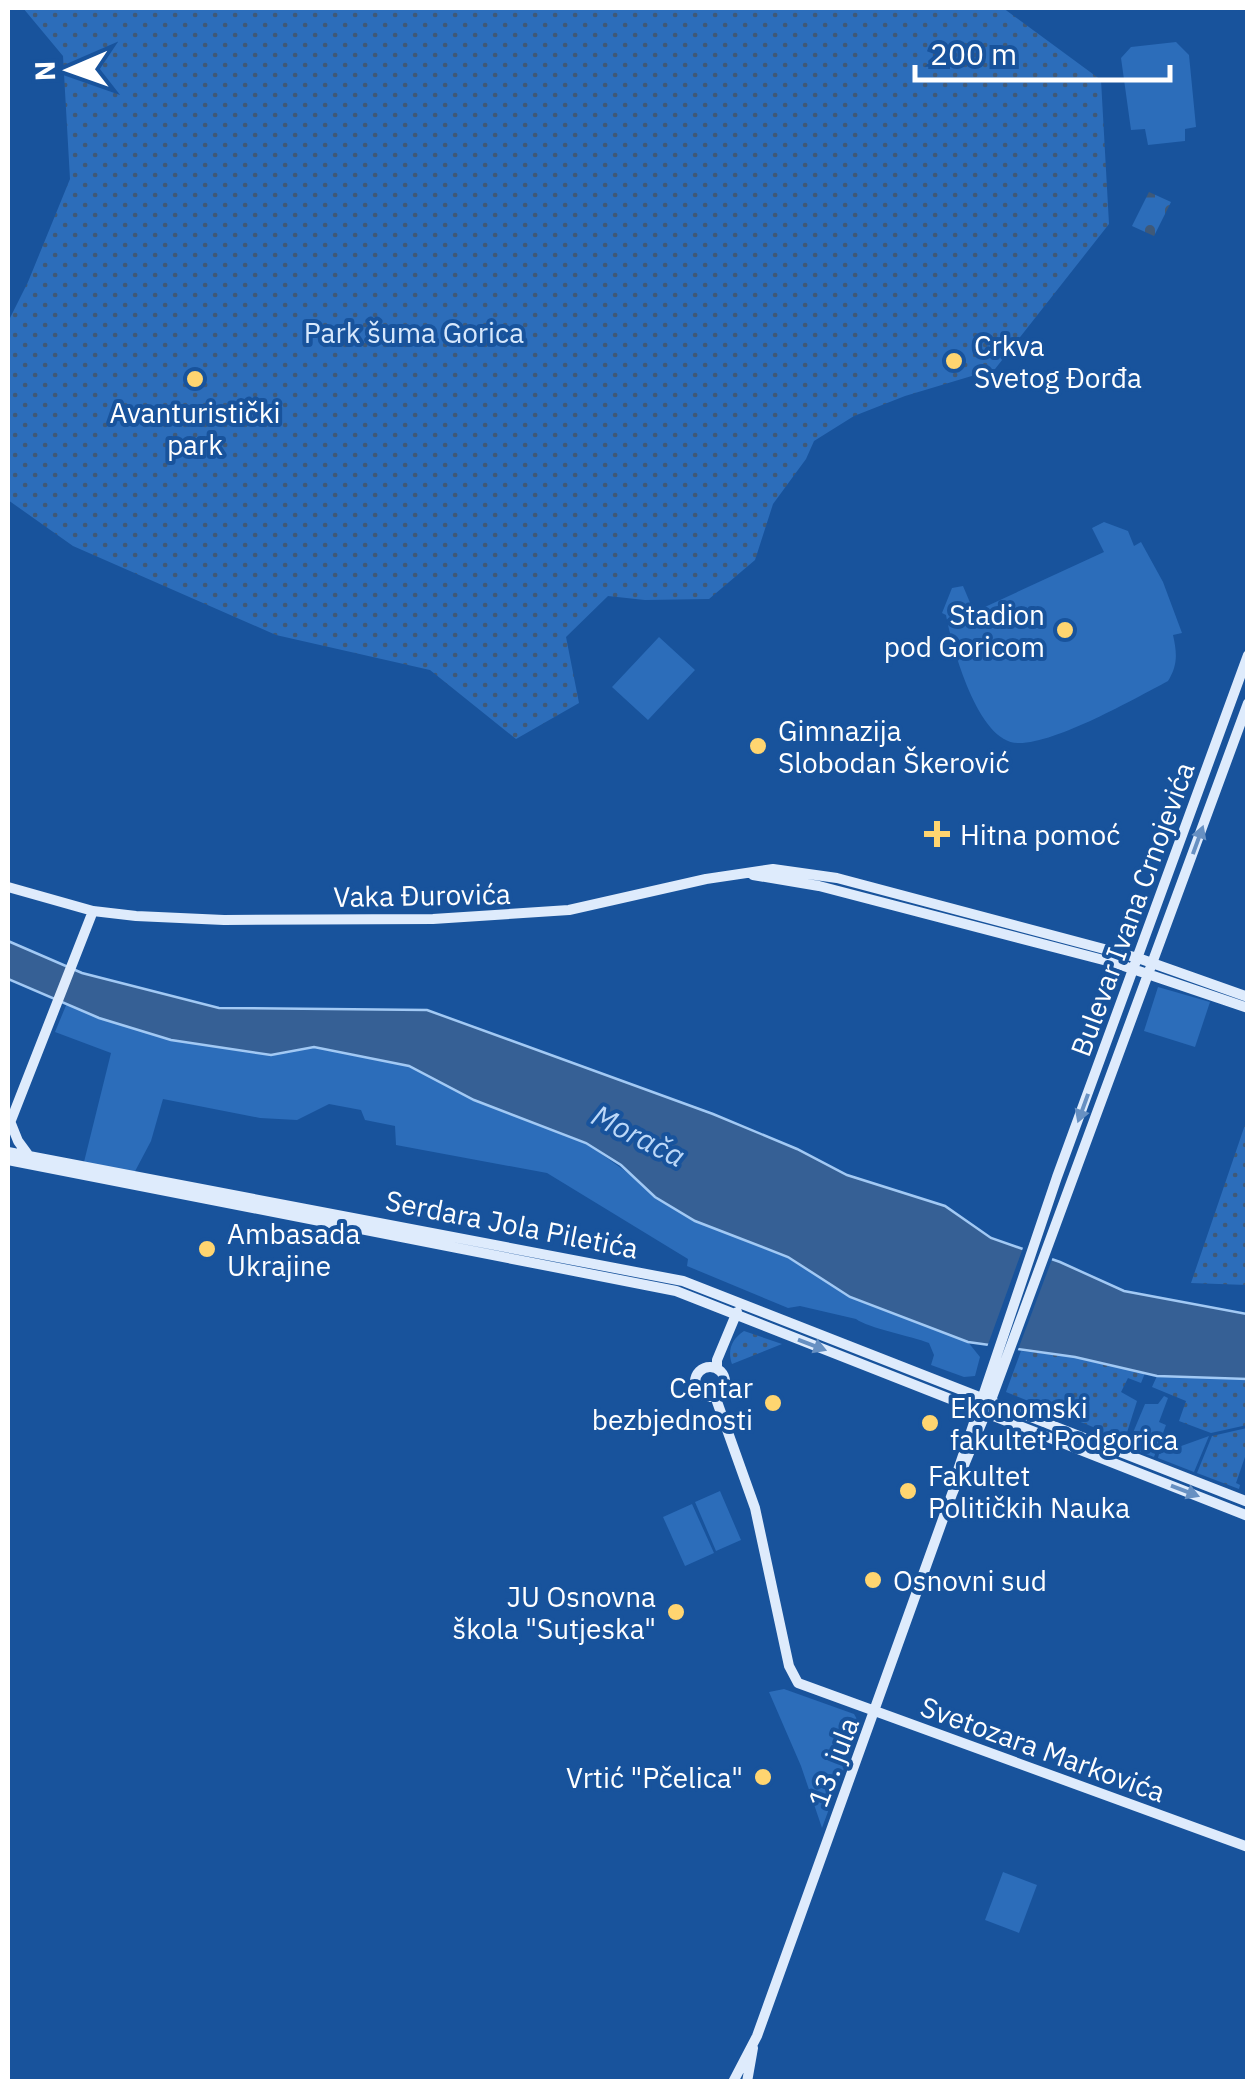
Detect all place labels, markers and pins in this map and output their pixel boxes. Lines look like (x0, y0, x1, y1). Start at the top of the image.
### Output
place label: Crkva Svetog Đorđa (974, 327, 1142, 396)
marker: Crkva Svetog Đorđa (943, 350, 965, 372)
marker: Avanturistički park (184, 368, 206, 390)
place label: Avanturistički park (110, 394, 280, 463)
place label: Stadion pod Goricom (884, 596, 1045, 665)
marker: Stadion pod Goricom (1054, 619, 1076, 641)
place label: Gimnazija Slobodan Škerović (778, 712, 1010, 781)
marker: Gimnazija Slobodan Škerović (747, 735, 769, 757)
place label: Hitna pomoć (960, 816, 1120, 853)
marker: Hitna pomoć (924, 821, 950, 847)
place label: Ambasada Ukrajine (227, 1215, 360, 1284)
marker: Ambasada Ukrajine (196, 1238, 218, 1260)
place label: Centar bezbjednosti (592, 1369, 753, 1438)
place label: Ekonomski fakultet Podgorica (950, 1389, 1178, 1458)
marker: Centar bezbjednosti (762, 1392, 784, 1414)
marker: Ekonomski fakultet Podgorica (919, 1412, 941, 1434)
place label: Fakultet Političkih Nauka (928, 1457, 1130, 1526)
marker: Fakultet Političkih Nauka (897, 1480, 919, 1502)
place label: Osnovni sud (893, 1562, 1047, 1599)
marker: Osnovni sud (862, 1569, 884, 1591)
place label: JU Osnovna škola "Sutjeska" (453, 1578, 656, 1647)
marker: JU Osnovna škola "Sutjeska" (665, 1601, 687, 1623)
place label: Vrtić "Pčelica" (566, 1759, 743, 1796)
marker: Vrtić "Pčelica" (752, 1766, 774, 1788)

